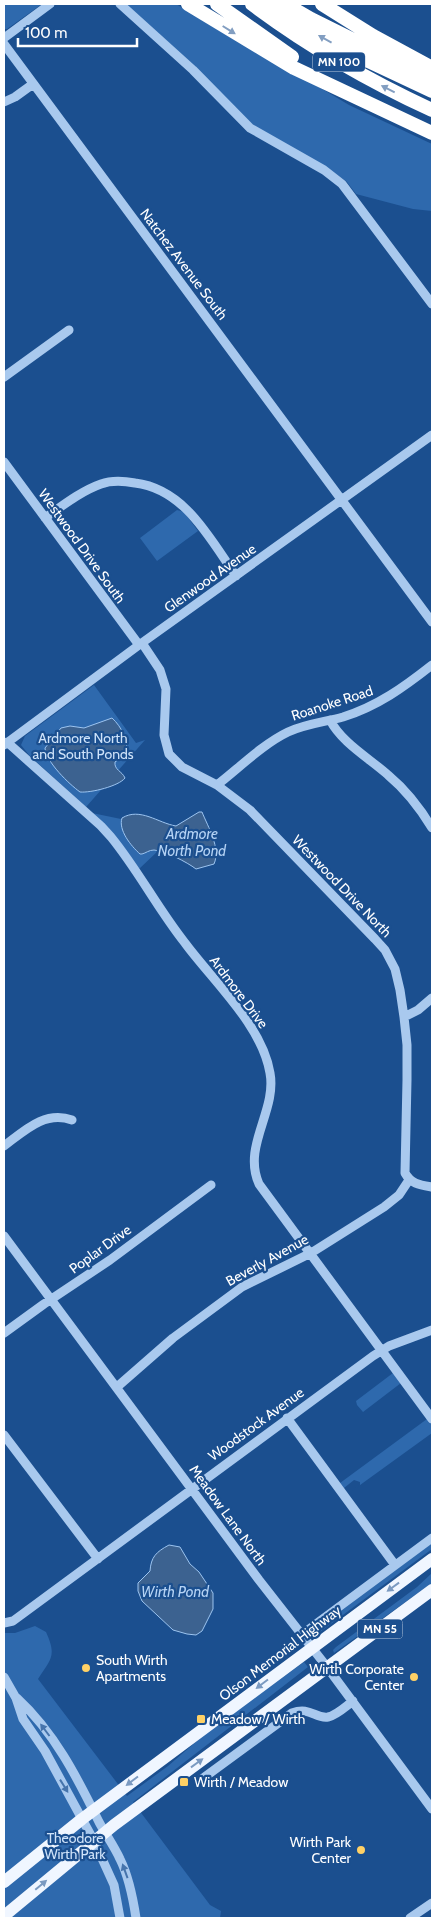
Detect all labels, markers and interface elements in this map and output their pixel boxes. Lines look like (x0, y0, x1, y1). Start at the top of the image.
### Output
scale bar (18, 15, 136, 47)
text: 100 m (25, 24, 67, 42)
one-way arrow (222, 25, 236, 34)
one-way arrow (319, 35, 332, 44)
road number: MN 100 (313, 52, 365, 72)
one-way arrow (381, 85, 396, 93)
street label: Natchez Avenue South (136, 205, 232, 323)
street label: Westwood Drive South (34, 485, 130, 607)
street label: Glenwood Avenue (161, 540, 259, 616)
street label: Roanoke Road (289, 681, 375, 725)
park label: Ardmore North and South Ponds (32, 729, 134, 763)
water label: Ardmore North Pond (158, 825, 227, 860)
street label: Westwood Drive North (288, 831, 396, 941)
street label: Ardmore Drive (206, 952, 272, 1032)
street label: Poplar Drive (65, 1220, 135, 1278)
street label: Beverly Avenue (223, 1230, 311, 1290)
street label: Woodstock Avenue (205, 1383, 307, 1465)
street label: Meadow Lane North (186, 1461, 270, 1569)
one-way arrow (387, 1582, 400, 1593)
water label: Wirth Pond (141, 1583, 210, 1601)
street label: Olson Memorial Highway (215, 1601, 345, 1705)
road number: MN 55 (358, 1620, 402, 1638)
place label: South Wirth Apartments (96, 1651, 168, 1685)
place label: Wirth Corporate Center (309, 1660, 405, 1694)
marker: South Wirth Apartments (80, 1662, 92, 1674)
marker: Wirth Corporate Center (408, 1671, 420, 1683)
one-way arrow (255, 1679, 269, 1689)
place label: Meadow / Wirth (211, 1710, 305, 1728)
marker: Meadow / Wirth (195, 1713, 207, 1725)
one-way arrow (40, 1724, 51, 1737)
one-way arrow (190, 1759, 203, 1769)
place label: Wirth / Meadow (194, 1773, 288, 1791)
one-way arrow (126, 1776, 139, 1787)
marker: Wirth / Meadow (178, 1776, 190, 1788)
one-way arrow (60, 1780, 69, 1793)
park label: Theodore Wirth Park (44, 1829, 106, 1863)
place label: Wirth Park Center (290, 1833, 352, 1867)
marker: Wirth Park Center (355, 1844, 367, 1856)
one-way arrow (121, 1863, 129, 1878)
one-way arrow (35, 1880, 47, 1891)

